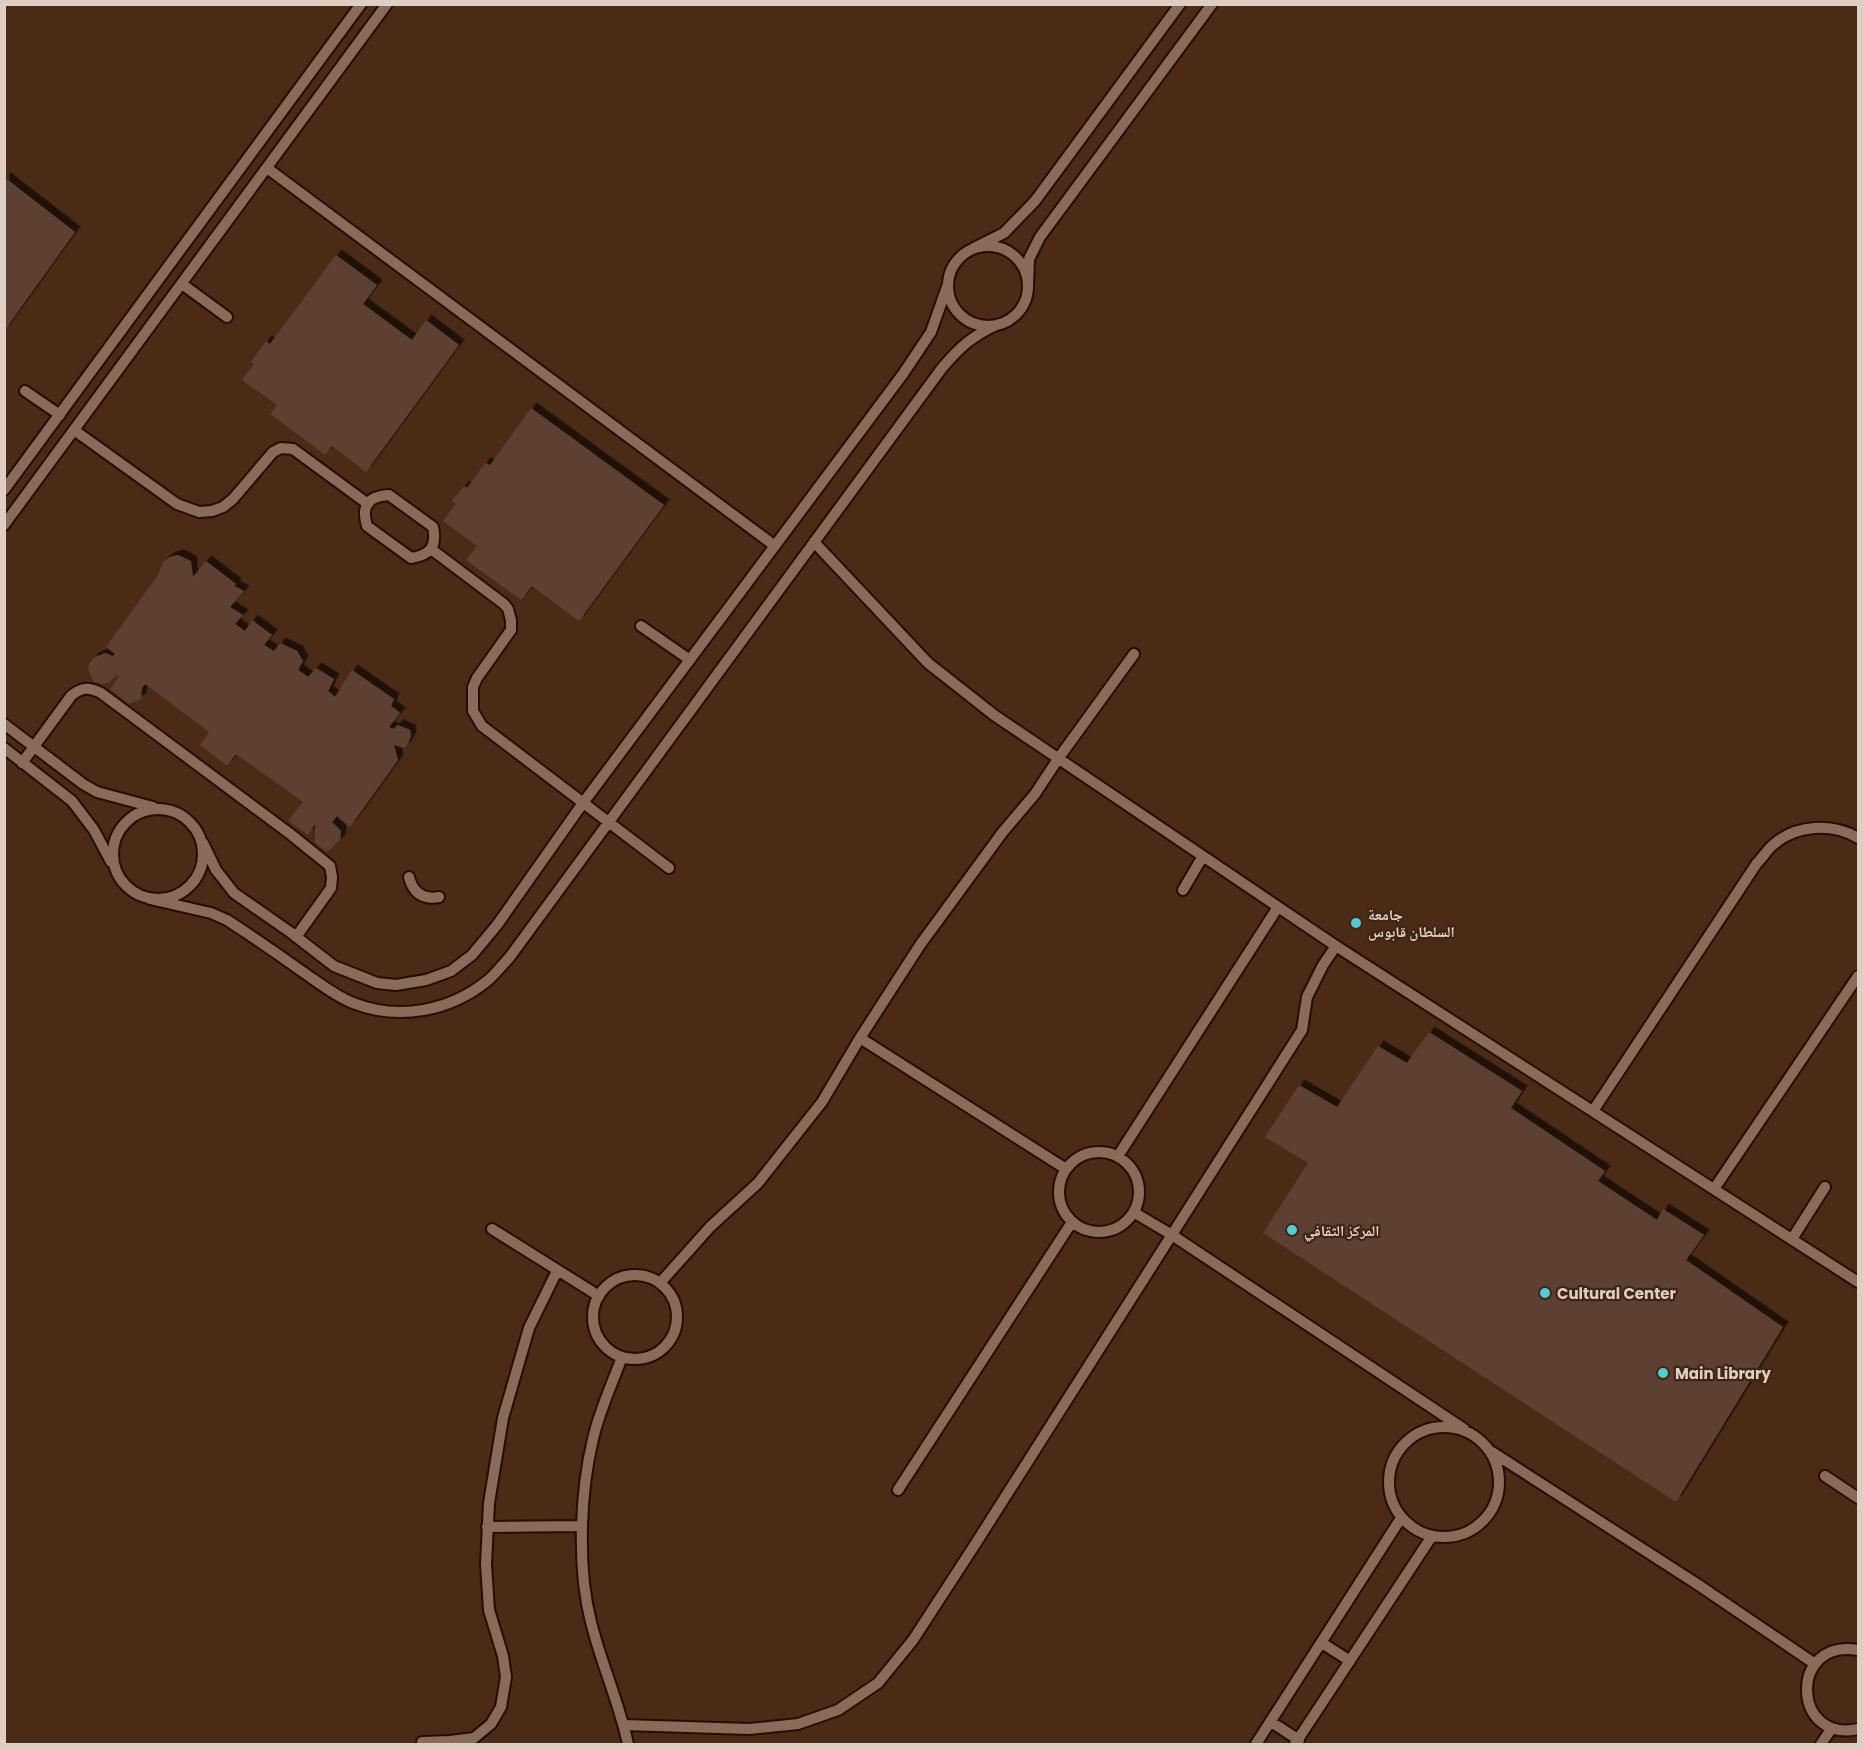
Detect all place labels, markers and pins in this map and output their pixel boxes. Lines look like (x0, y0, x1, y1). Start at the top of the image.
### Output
place label: جامعة السلطان قابوس (1368, 904, 1455, 942)
marker: جامعة السلطان قابوس (1349, 916, 1363, 930)
place label: المركز الثقافي (1304, 1220, 1380, 1242)
marker: المركز الثقافي (1285, 1223, 1299, 1237)
place label: Cultural Center (1557, 1283, 1676, 1304)
marker: Cultural Center (1538, 1286, 1552, 1300)
place label: Main Library (1675, 1363, 1771, 1384)
marker: Main Library (1656, 1366, 1670, 1380)

